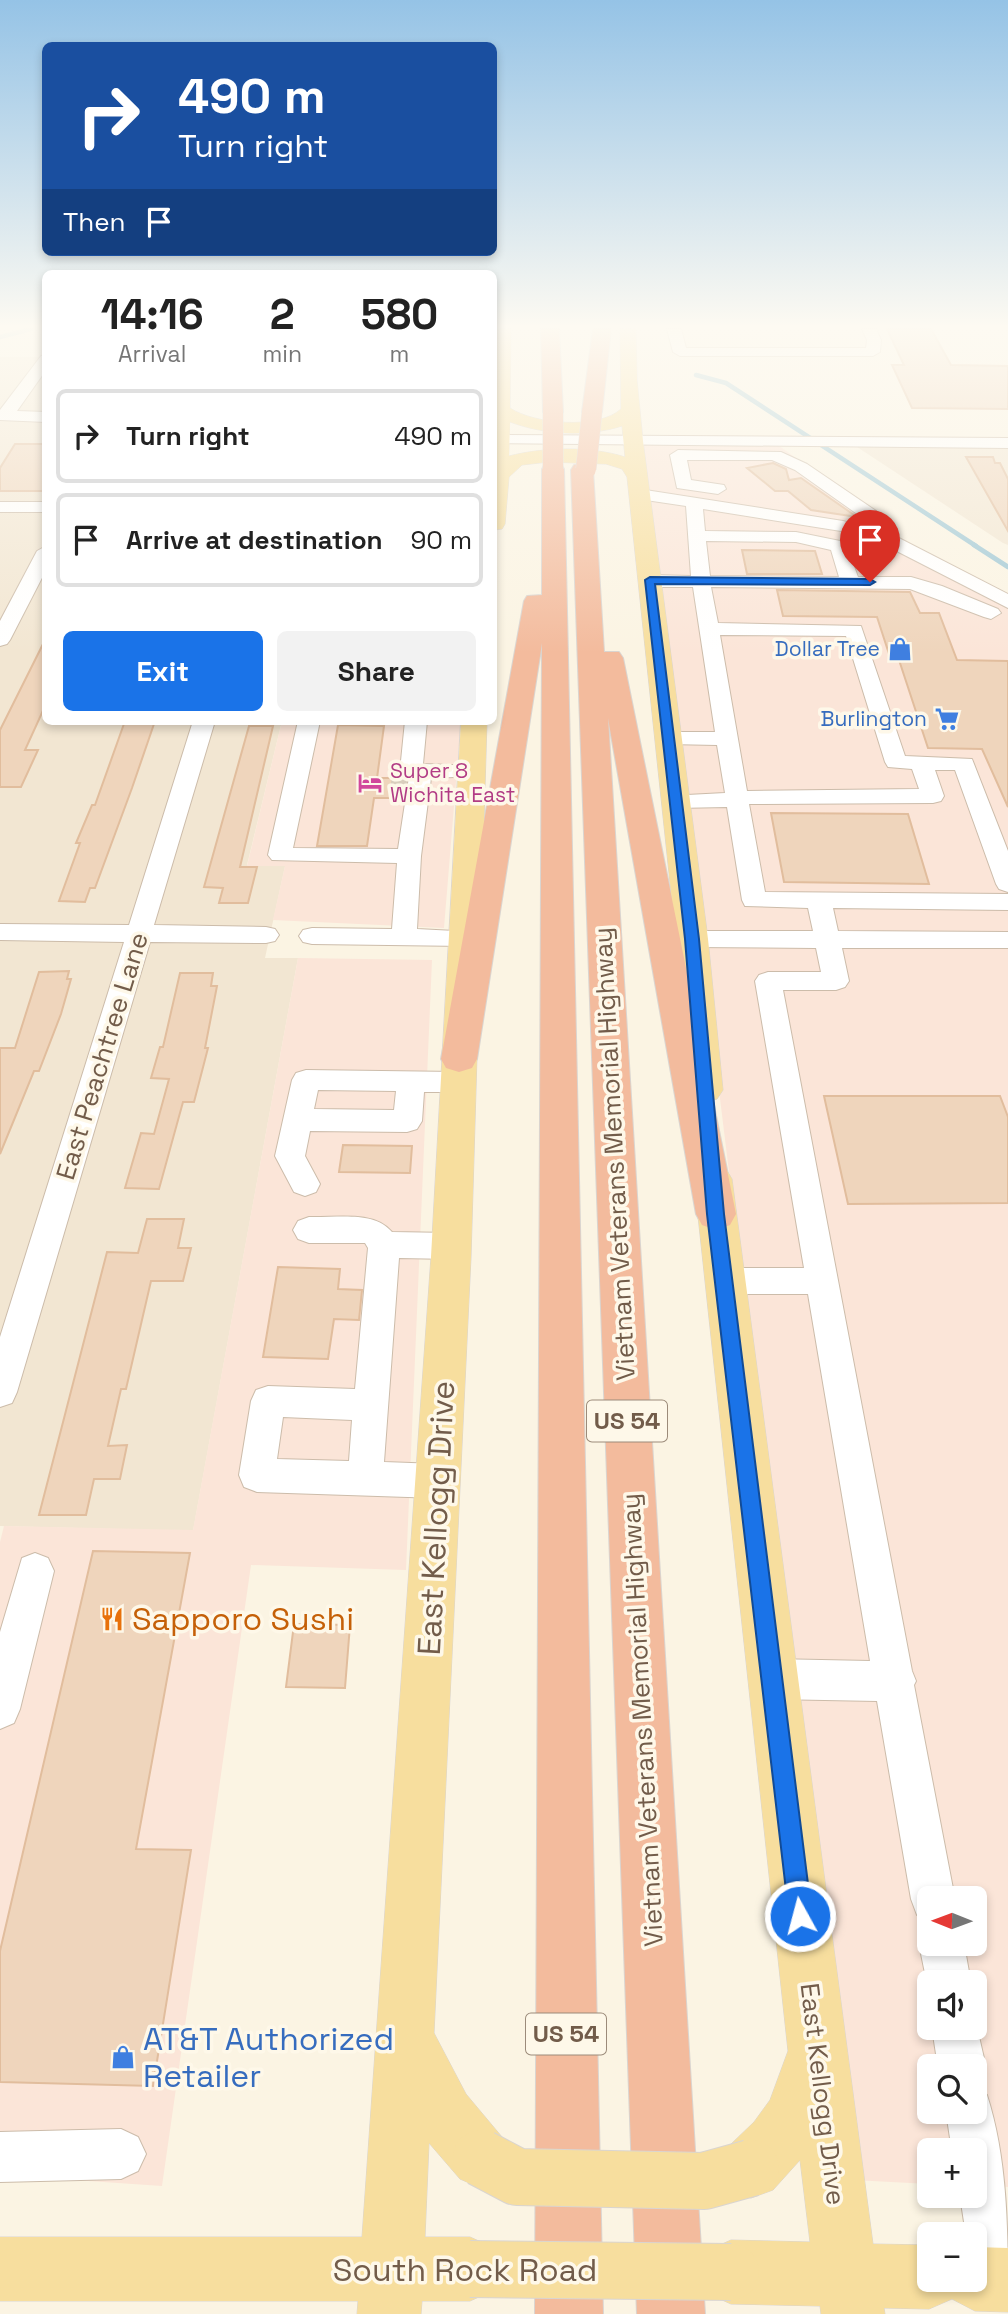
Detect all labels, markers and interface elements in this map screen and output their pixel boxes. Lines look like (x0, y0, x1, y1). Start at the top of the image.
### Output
text: 490 m (178, 65, 326, 127)
icon: right (63, 70, 154, 161)
text: Turn right (178, 126, 328, 166)
icon: arrive (140, 203, 178, 241)
text: Then (63, 205, 126, 239)
text: 14:16 (101, 288, 204, 341)
text: 2 (270, 288, 295, 341)
text: 580 (361, 288, 438, 341)
text: Arrival (118, 339, 186, 369)
text: min (263, 339, 302, 369)
text: m (390, 339, 409, 369)
icon: right (67, 417, 105, 455)
text: Turn right (126, 419, 250, 453)
text: 490 m (394, 419, 472, 453)
pin (840, 510, 900, 582)
icon: arrive (67, 521, 105, 559)
icon: arrive (851, 521, 889, 559)
text: Arrive at destination (126, 523, 383, 557)
text: 90 m (410, 523, 472, 557)
button: Exit (63, 631, 263, 711)
button: Share (277, 631, 476, 711)
place label: Dollar Tree (775, 635, 880, 662)
shop icon: Dollar Tree (886, 635, 914, 663)
place label: Burlington (821, 705, 927, 732)
supermarket icon: Burlington (933, 705, 961, 733)
place label: Super 8 Wichita East (390, 757, 515, 808)
hotel icon: Super 8 Wichita East (356, 769, 384, 797)
street label: Vietnam Veterans Memorial Highway (585, 926, 643, 1382)
street label: East Peachtree Lane (48, 928, 156, 1184)
street label: East Kellogg Drive (409, 1380, 463, 1656)
road number: US 54 (587, 1400, 667, 1442)
street label: Vietnam Veterans Memorial Highway (613, 1492, 671, 1948)
place label: Sapporo Sushi (132, 1599, 354, 1639)
restaurant icon: Sapporo Sushi (98, 1605, 126, 1633)
position arrow (763, 1879, 837, 1953)
north arrow (917, 1886, 987, 1956)
map controls (917, 1886, 987, 2292)
button: sound (917, 1970, 987, 2040)
street label: East Kellogg Drive (793, 1981, 853, 2207)
road number: US 54 (526, 2013, 606, 2054)
place label: AT&T Authorized Retailer (143, 2019, 394, 2096)
shop icon: AT&T Authorized Retailer (109, 2043, 137, 2071)
button: search (917, 2054, 987, 2124)
button: + (917, 2138, 987, 2208)
button: − (917, 2222, 987, 2292)
street label: South Rock Road (333, 2250, 597, 2290)

